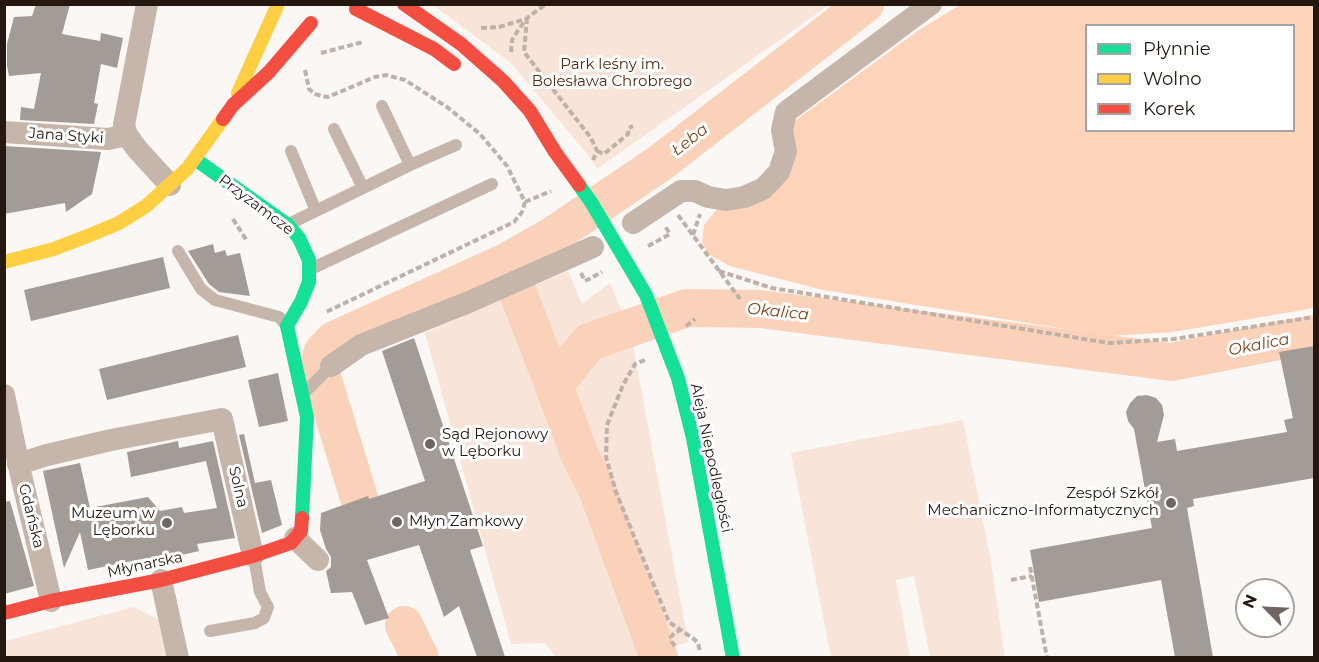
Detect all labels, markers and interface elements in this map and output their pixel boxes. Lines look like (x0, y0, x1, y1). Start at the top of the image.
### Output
legend (1085, 24, 1295, 132)
text: Płynnie (1143, 38, 1211, 60)
park label: Park leśny im. Bolesława Chrobrego (532, 56, 692, 91)
text: Wolno (1143, 68, 1202, 90)
text: Korek (1143, 98, 1195, 120)
water label: Łeba (668, 120, 712, 160)
street label: Jana Styki (28, 124, 104, 148)
street label: Przyzamcze (215, 171, 297, 239)
water label: Okalica (746, 299, 810, 325)
water label: Okalica (1227, 330, 1291, 360)
street label: Aleja Niepodległości (686, 382, 736, 534)
place label: Sąd Rejonowy w Lęborku (442, 426, 548, 461)
marker: Sąd Rejonowy w Lęborku (423, 437, 437, 451)
street label: Solna (225, 465, 251, 509)
street label: Gdańska (14, 482, 48, 550)
place label: Zespół Szkół Mechaniczno-Informatycznych (927, 485, 1159, 520)
marker: Zespół Szkół Mechaniczno-Informatycznych (1164, 496, 1178, 510)
place label: Muzeum w Lęborku (71, 505, 155, 540)
place label: Młyn Zamkowy (409, 513, 523, 531)
marker: Młyn Zamkowy (390, 515, 404, 529)
marker: Muzeum w Lęborku (160, 516, 174, 530)
street label: Młynarska (106, 548, 184, 582)
north arrow (1235, 578, 1295, 638)
text: N (1239, 592, 1261, 611)

